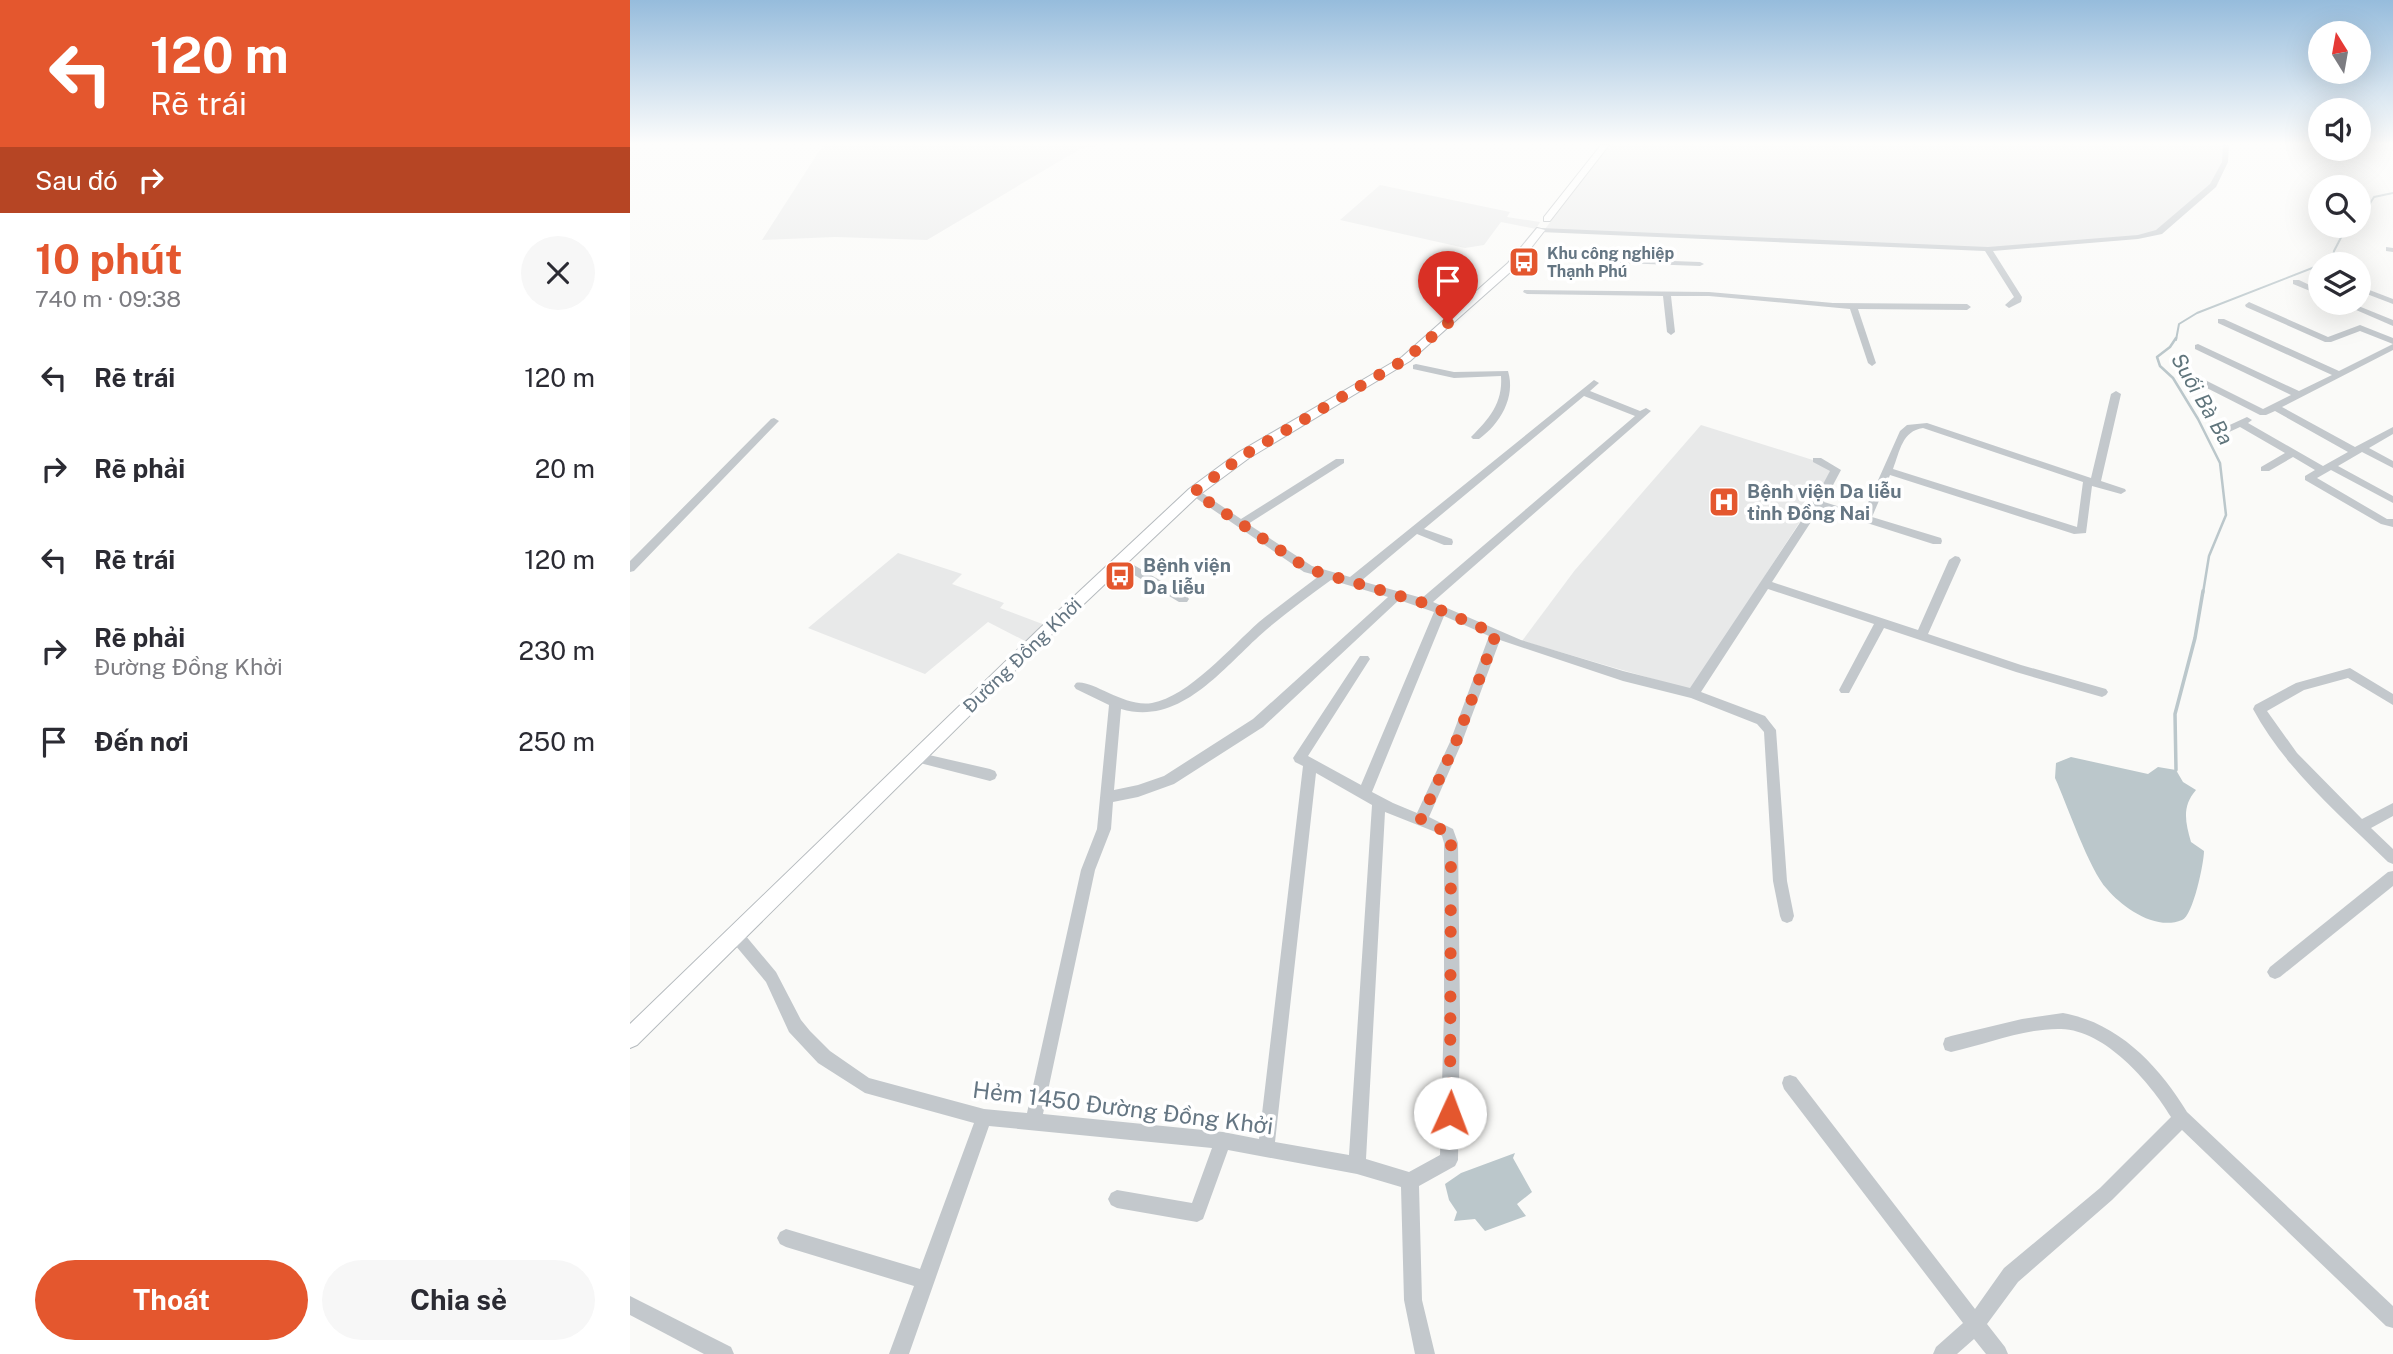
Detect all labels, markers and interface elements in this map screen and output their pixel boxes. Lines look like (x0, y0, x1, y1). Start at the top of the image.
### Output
north arrow (2308, 21, 2371, 84)
map controls (2308, 21, 2371, 315)
text: 120 m (150, 26, 289, 84)
icon: left (35, 28, 126, 119)
text: Rẽ trái (150, 85, 247, 122)
button: sound (2308, 98, 2371, 161)
icon: right (132, 161, 170, 199)
text: Sau đó (35, 165, 118, 196)
button: search (2308, 175, 2371, 238)
text: 10 phút (35, 234, 182, 283)
button: close (521, 236, 595, 310)
place label: Khu công nghiệp Thạnh Phú (1547, 244, 1675, 281)
bus stop icon: Khu công nghiệp Thạnh Phú (1507, 245, 1541, 279)
pin (1418, 251, 1478, 323)
button: layers (2308, 252, 2371, 315)
icon: arrive (1429, 262, 1467, 300)
text: 740 m · 09:38 (35, 285, 181, 312)
water label: Suối Bà Ba (2166, 348, 2239, 449)
icon: left (35, 359, 73, 397)
text: Rẽ trái (94, 362, 175, 393)
text: 120 m (524, 362, 595, 393)
icon: right (35, 450, 73, 488)
text: Rẽ phải (94, 453, 185, 484)
text: 20 m (535, 453, 595, 484)
place label: Bệnh viện Da liễu tỉnh Đồng Nai (1747, 480, 1901, 524)
hospital icon: Bệnh viện Da liễu tỉnh Đồng Nai (1707, 485, 1741, 519)
icon: left (35, 541, 73, 579)
text: Rẽ trái (94, 544, 175, 575)
text: 120 m (524, 544, 595, 575)
place label: Bệnh viện Da liễu (1143, 554, 1231, 598)
bus stop icon: Bệnh viện Da liễu (1103, 559, 1137, 593)
street label: Đường Đồng Khởi (958, 593, 1086, 717)
text: Rẽ phải (94, 622, 185, 653)
icon: right (35, 632, 73, 670)
text: 230 m (519, 635, 595, 666)
text: Đường Đồng Khởi (94, 653, 283, 680)
icon: arrive (35, 723, 73, 761)
text: Đến nơi (94, 726, 189, 757)
text: 250 m (518, 726, 595, 757)
street label: Hẻm 1450 Đường Đồng Khởi (971, 1076, 1275, 1139)
position arrow (1413, 1076, 1487, 1150)
button: Thoát (35, 1260, 308, 1340)
button: Chia sẻ (322, 1260, 595, 1340)

